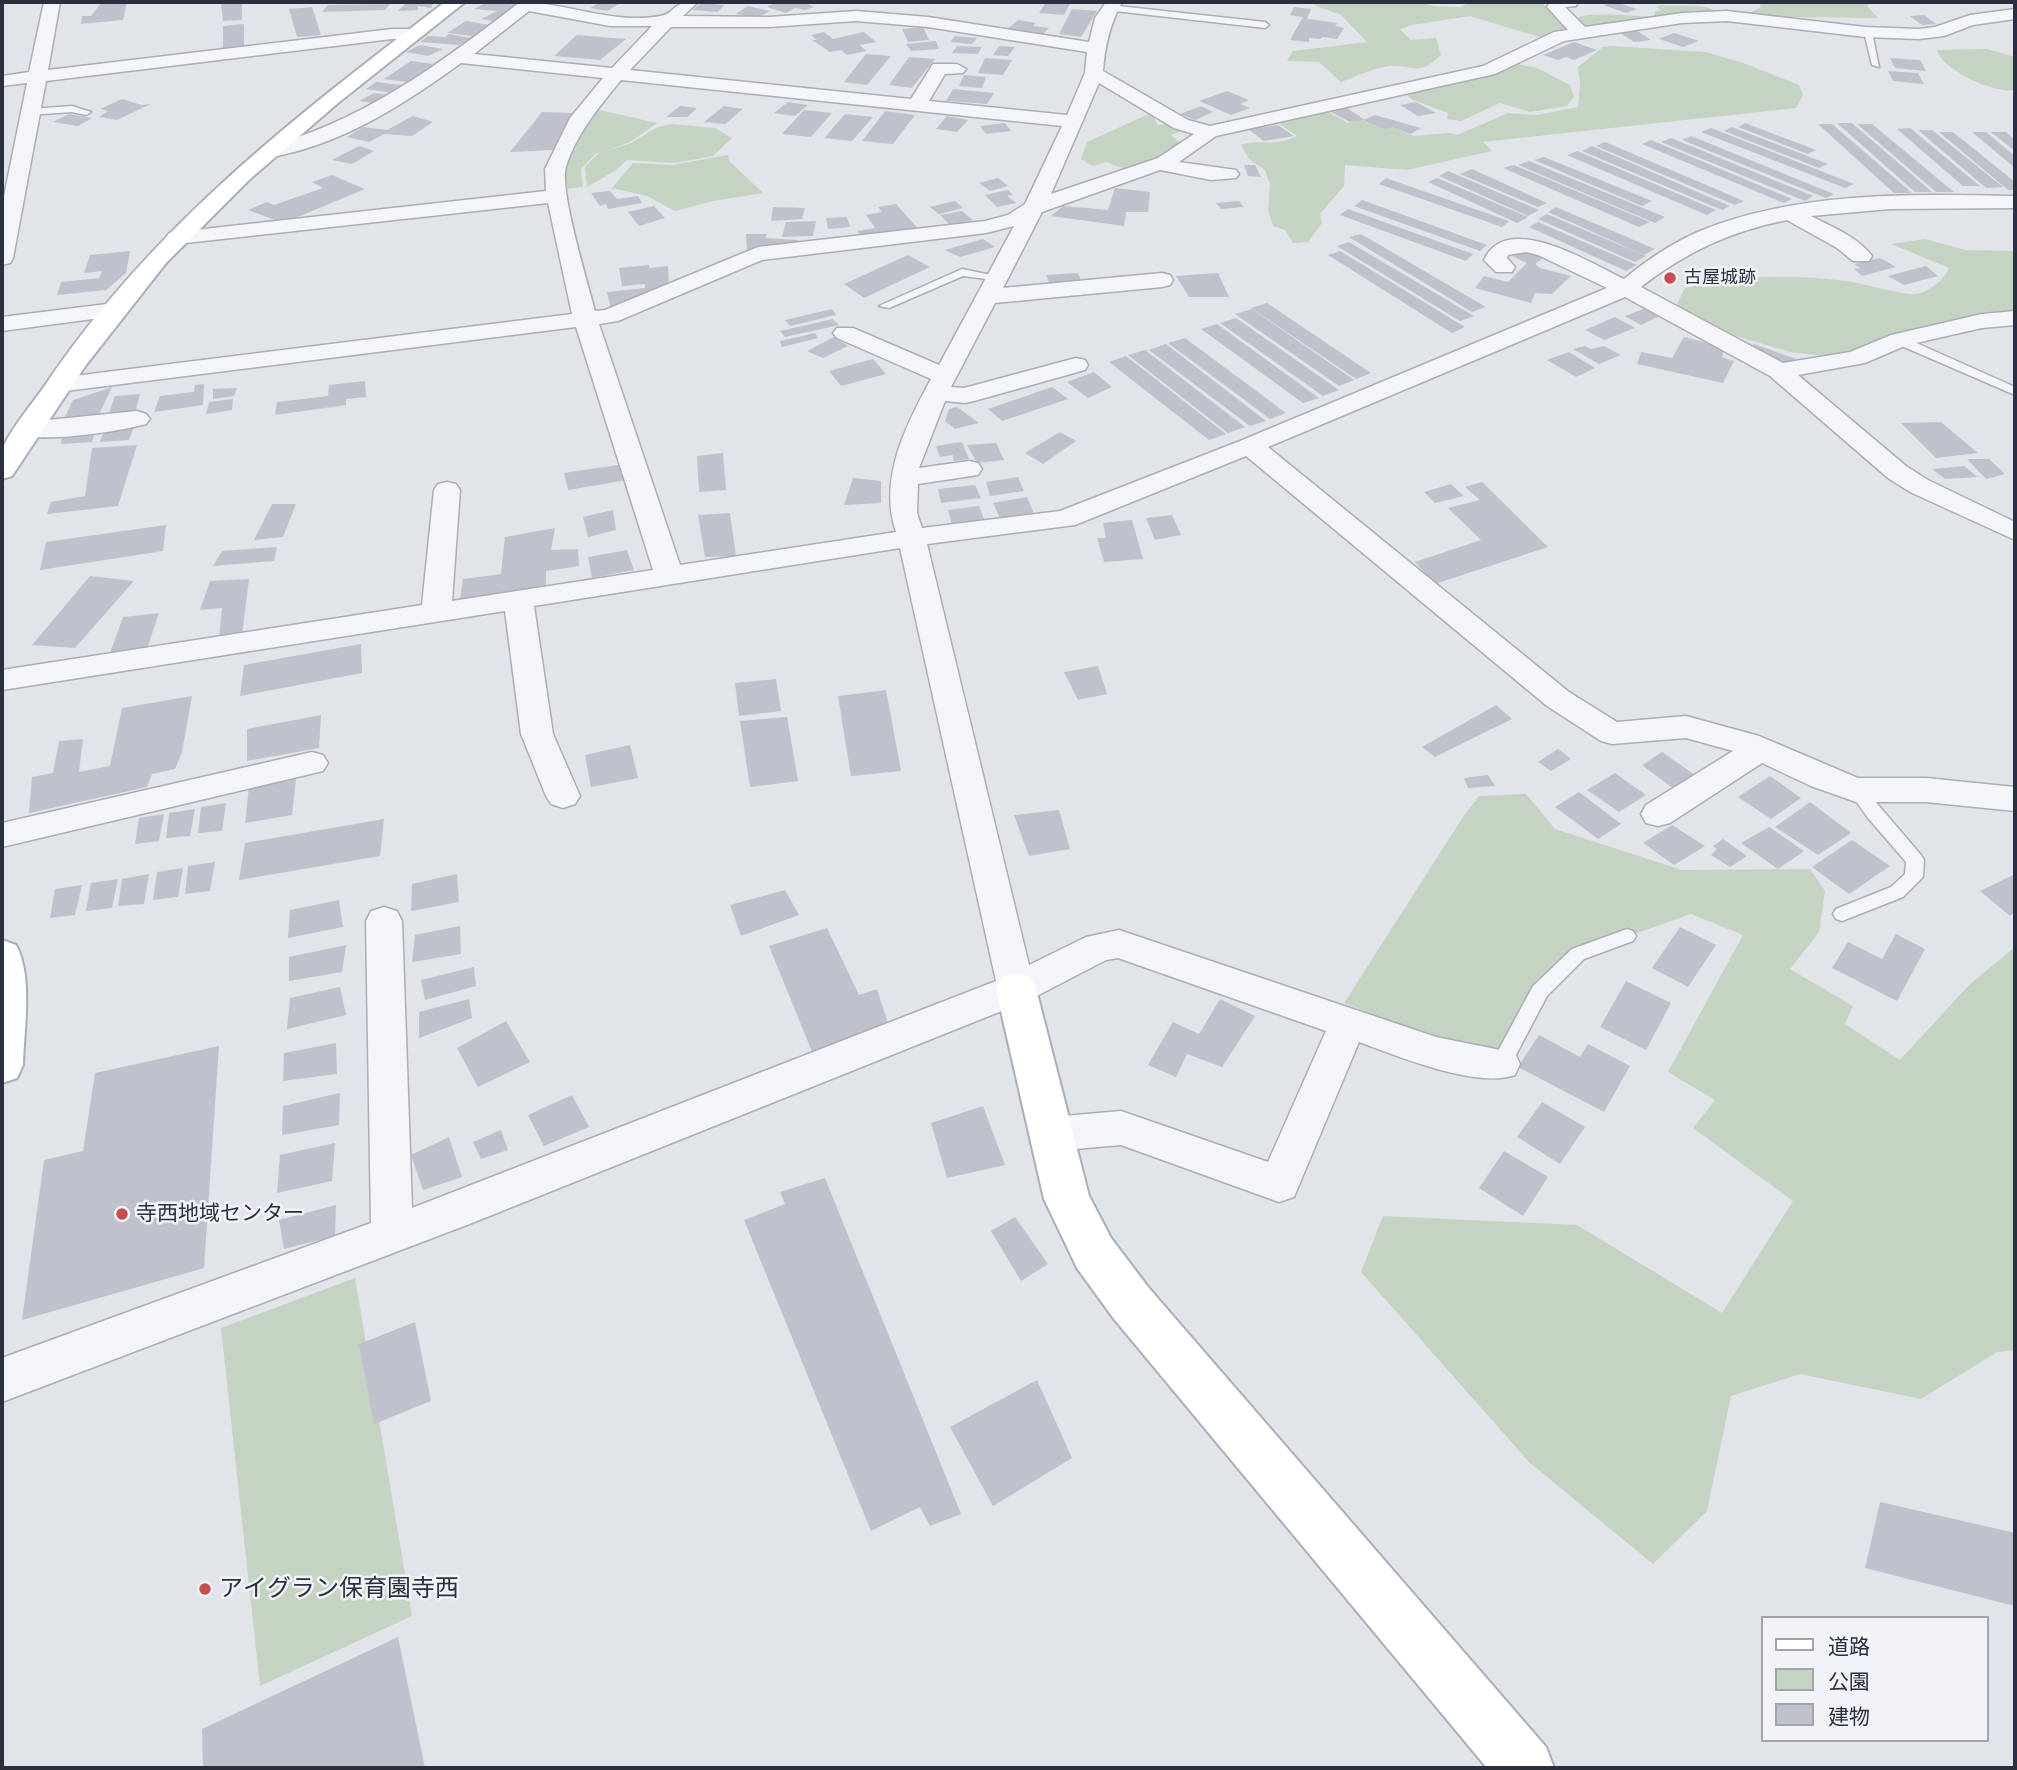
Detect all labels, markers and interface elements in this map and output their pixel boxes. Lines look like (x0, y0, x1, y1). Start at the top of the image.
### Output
place label: 古屋城跡 (1684, 267, 1756, 289)
marker: 古屋城跡 (1662, 270, 1678, 286)
place label: 寺西地域センター (136, 1201, 304, 1227)
marker: 寺西地域センター (114, 1206, 130, 1222)
place label: アイグラン保育園寺西 (219, 1575, 459, 1603)
marker: アイグラン保育園寺西 (197, 1581, 213, 1597)
legend (1762, 1616, 1989, 1742)
text: 道路 (1828, 1633, 1870, 1660)
text: 公園 (1828, 1668, 1870, 1695)
text: 建物 (1828, 1703, 1870, 1730)

